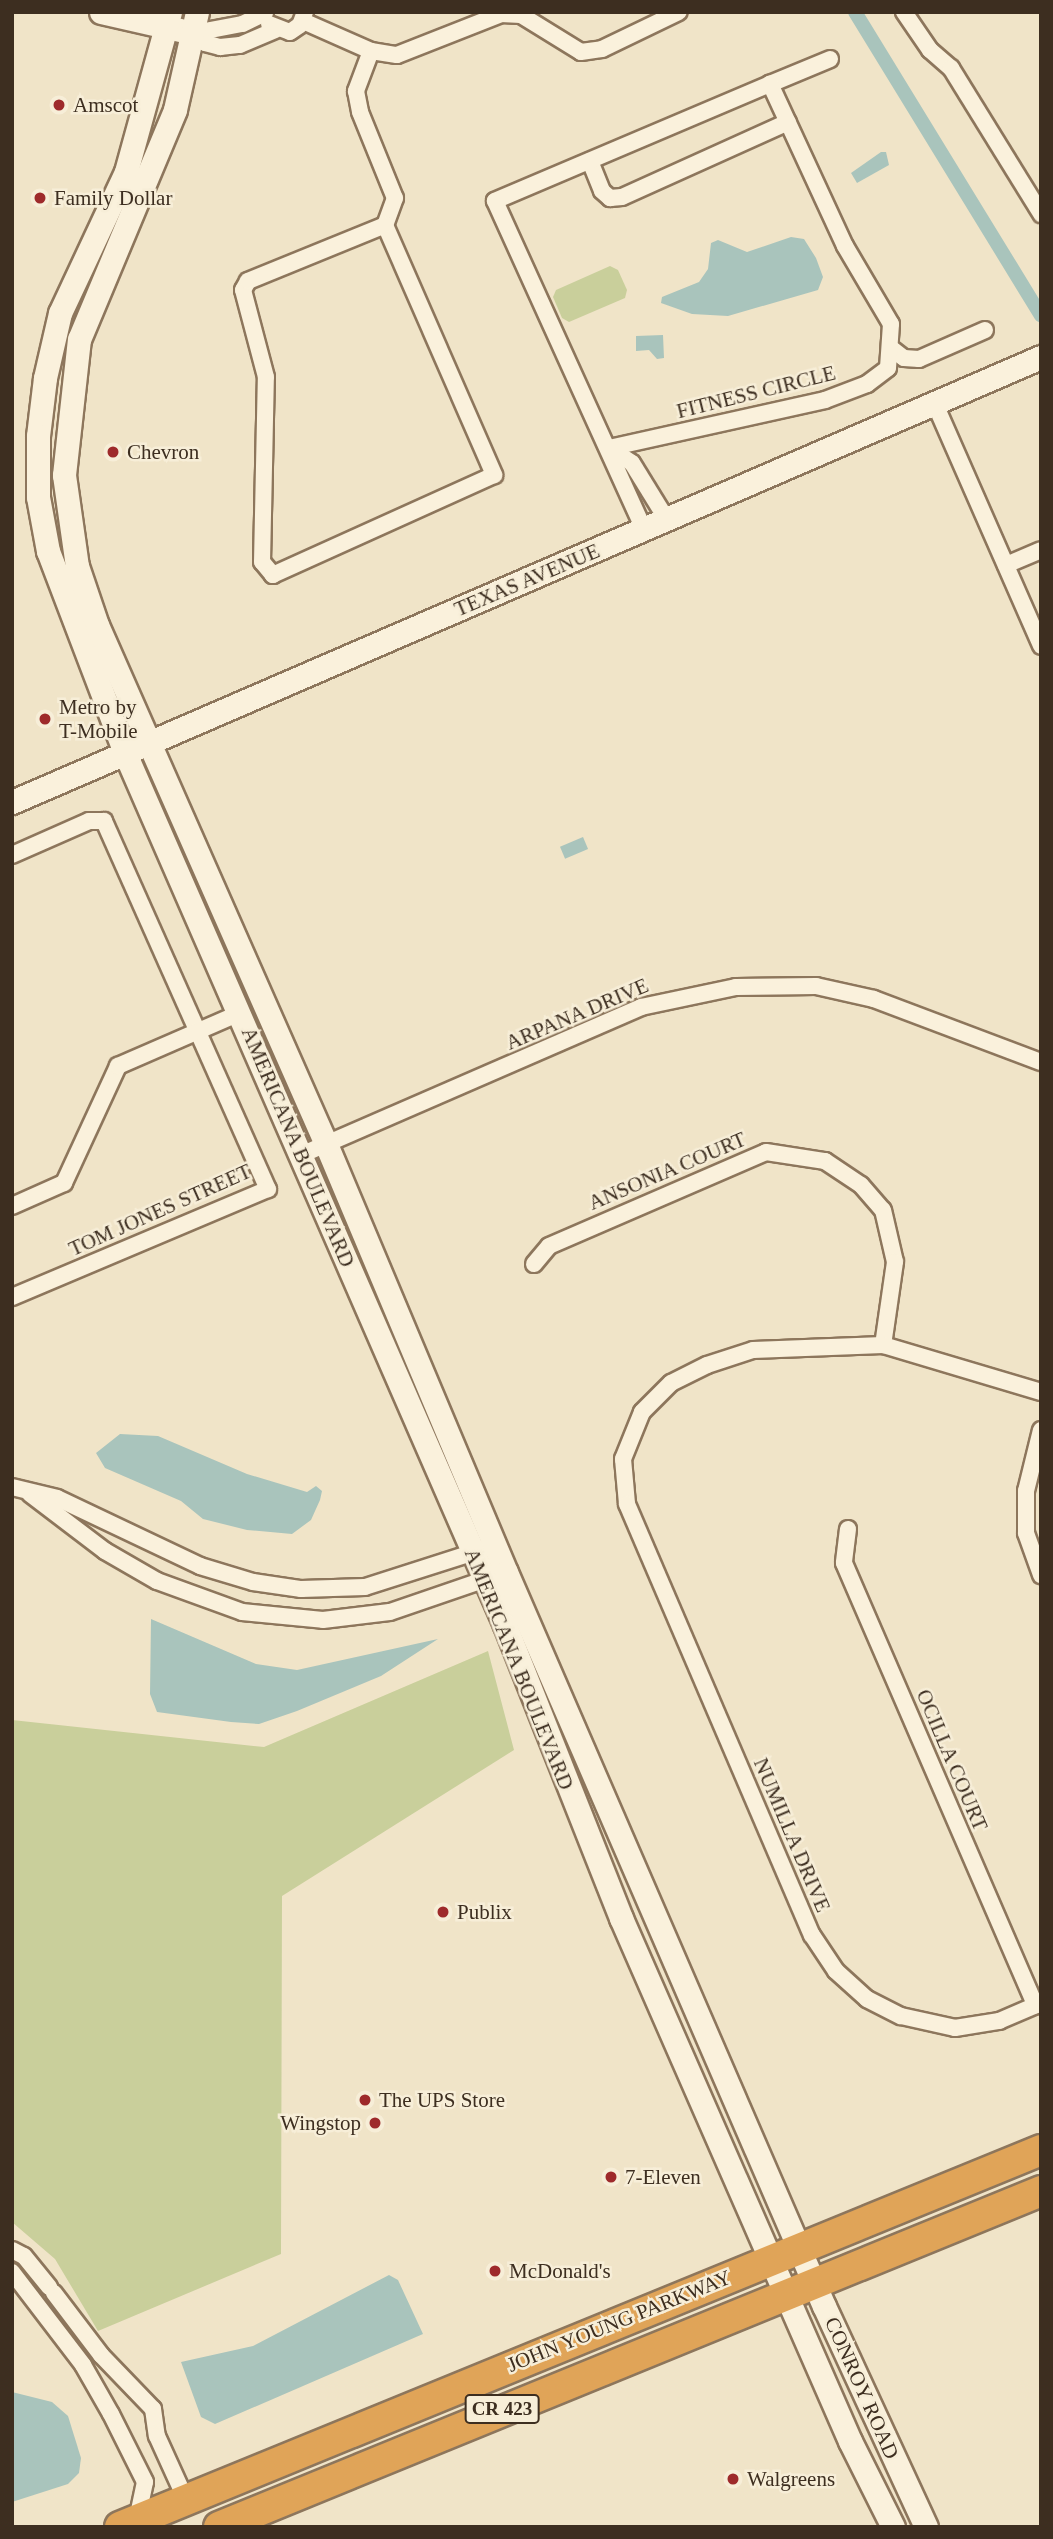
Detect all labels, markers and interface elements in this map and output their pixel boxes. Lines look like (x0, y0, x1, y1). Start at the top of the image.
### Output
place label: Amscot (73, 92, 138, 118)
marker: Amscot (51, 97, 67, 113)
place label: Family Dollar (54, 185, 172, 211)
marker: Family Dollar (32, 190, 48, 206)
street label: FITNESS CIRCLE (674, 360, 838, 424)
place label: Chevron (127, 439, 199, 465)
marker: Chevron (105, 444, 121, 460)
street label: TEXAS AVENUE (450, 538, 604, 622)
place label: Metro by T-Mobile (59, 694, 138, 744)
marker: Metro by T-Mobile (37, 711, 53, 727)
street label: ARPANA DRIVE (501, 972, 653, 1056)
street label: AMERICANA BOULEVARD (236, 1023, 360, 1271)
street label: ANSONIA COURT (584, 1126, 750, 1216)
street label: TOM JONES STREET (65, 1158, 255, 1262)
street label: AMERICANA BOULEVARD (459, 1544, 579, 1794)
street label: OCILLA COURT (911, 1685, 993, 1835)
street label: NUMILLA DRIVE (748, 1754, 836, 1916)
place label: Publix (457, 1899, 512, 1925)
marker: Publix (435, 1904, 451, 1920)
place label: The UPS Store (379, 2087, 505, 2113)
marker: The UPS Store (357, 2092, 373, 2108)
place label: Wingstop (280, 2110, 361, 2136)
marker: Wingstop (367, 2115, 383, 2131)
place label: 7-Eleven (625, 2164, 701, 2190)
marker: 7-Eleven (603, 2169, 619, 2185)
place label: McDonald's (509, 2258, 611, 2284)
marker: McDonald's (487, 2263, 503, 2279)
street label: JOHN YOUNG PARKWAY (503, 2264, 735, 2378)
street label: CONROY ROAD (819, 2313, 905, 2463)
road number: CR 423 (463, 2394, 540, 2424)
place label: Walgreens (747, 2466, 835, 2492)
marker: Walgreens (725, 2471, 741, 2487)

